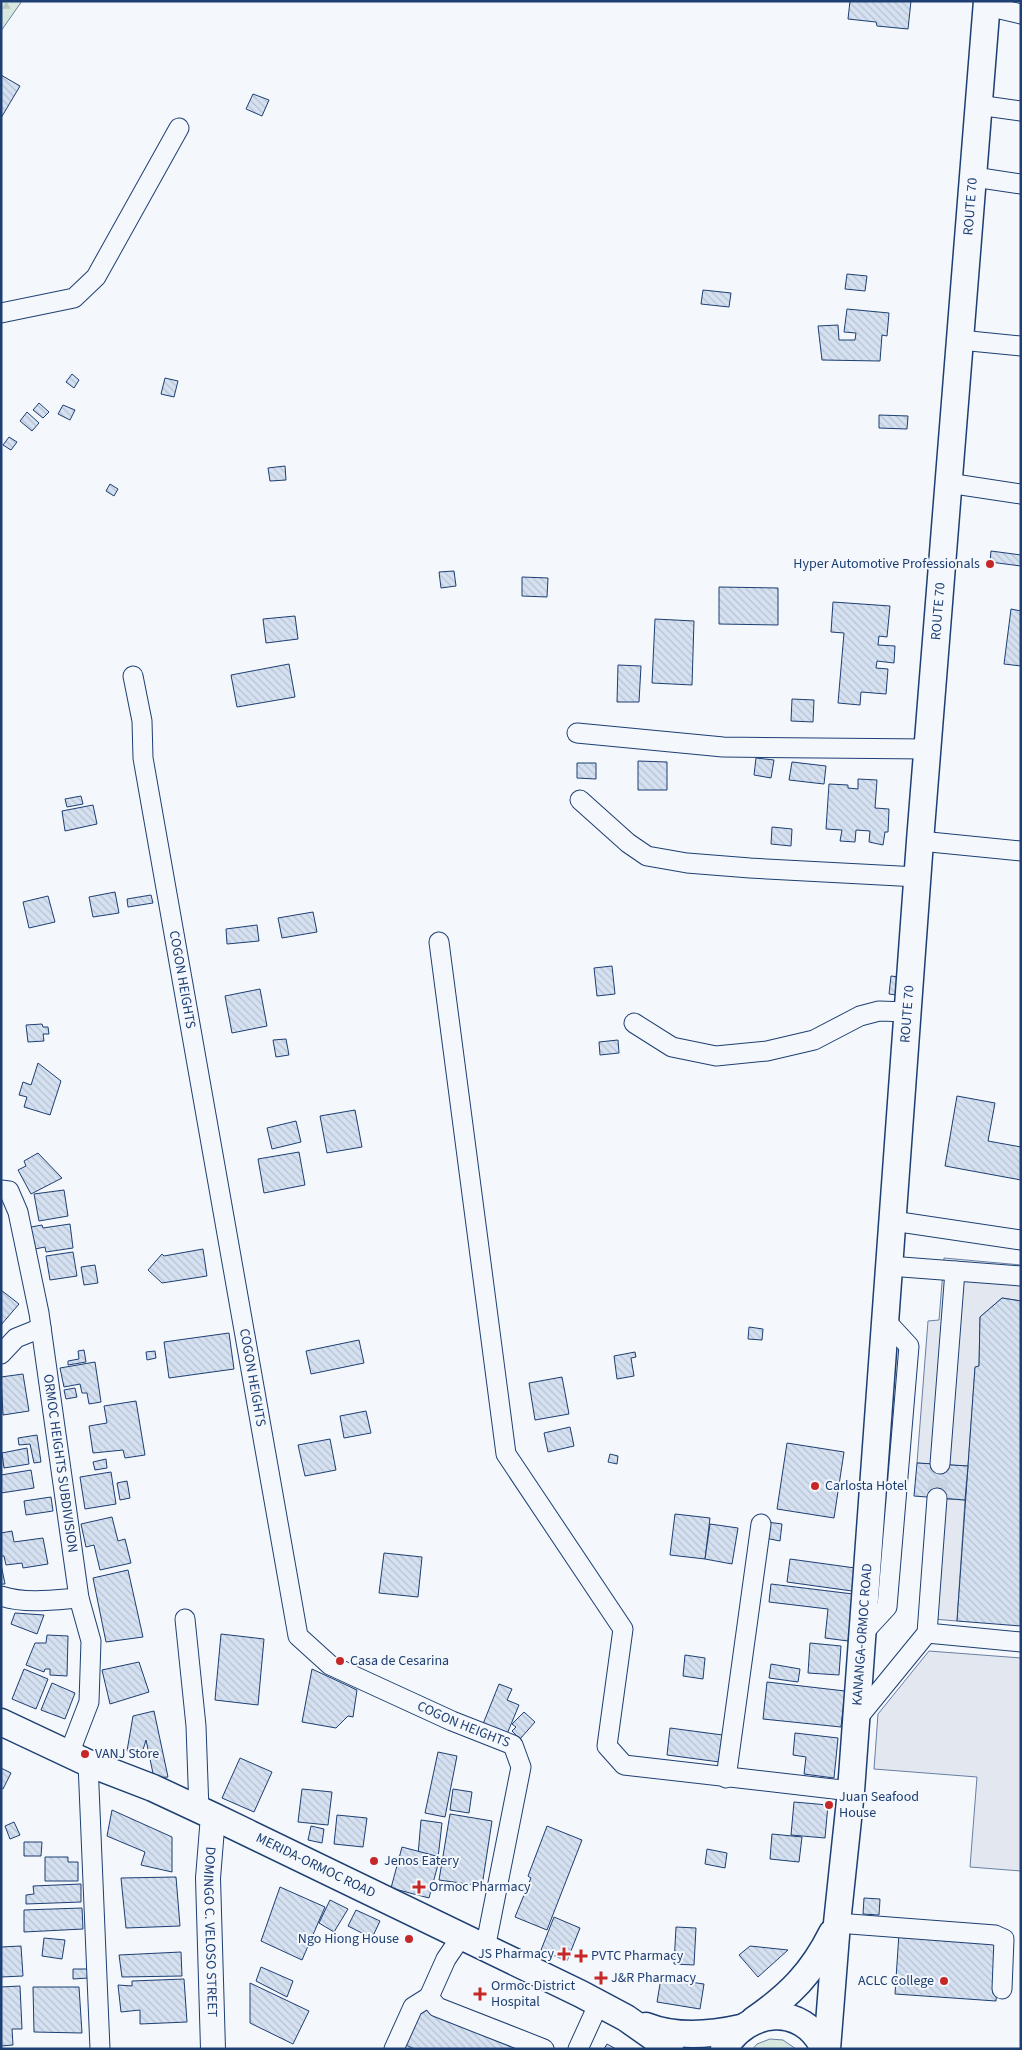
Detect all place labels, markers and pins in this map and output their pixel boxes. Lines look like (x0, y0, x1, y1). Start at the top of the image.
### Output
place label: Hyper Automotive Professionals (793, 554, 980, 574)
marker: Hyper Automotive Professionals (984, 558, 996, 570)
place label: Carlosta Hotel (825, 1476, 908, 1496)
marker: Carlosta Hotel (809, 1480, 821, 1492)
place label: Casa de Cesarina (350, 1651, 449, 1671)
marker: Casa de Cesarina (334, 1655, 346, 1667)
place label: VANJ Store (95, 1744, 159, 1764)
marker: VANJ Store (79, 1748, 91, 1760)
place label: Juan Seafood House (839, 1787, 919, 1823)
marker: Juan Seafood House (823, 1799, 835, 1811)
place label: Jenos Eatery (384, 1851, 459, 1871)
marker: Jenos Eatery (368, 1855, 380, 1867)
place label: Ormoc Pharmacy (429, 1877, 531, 1897)
marker: Ormoc Pharmacy (413, 1881, 425, 1893)
place label: Ngo Hiong House (298, 1929, 399, 1949)
marker: Ngo Hiong House (403, 1933, 415, 1945)
place label: JS Pharmacy (478, 1944, 554, 1964)
place label: PVTC Pharmacy (591, 1946, 684, 1966)
marker: JS Pharmacy (558, 1948, 570, 1960)
marker: PVTC Pharmacy (575, 1950, 587, 1962)
place label: J&R Pharmacy (611, 1968, 697, 1988)
place label: ACLC College (858, 1971, 934, 1991)
marker: J&R Pharmacy (595, 1972, 607, 1984)
marker: ACLC College (938, 1975, 950, 1987)
place label: Ormoc District Hospital (491, 1976, 575, 2012)
marker: Ormoc District Hospital (473, 1987, 487, 2001)

